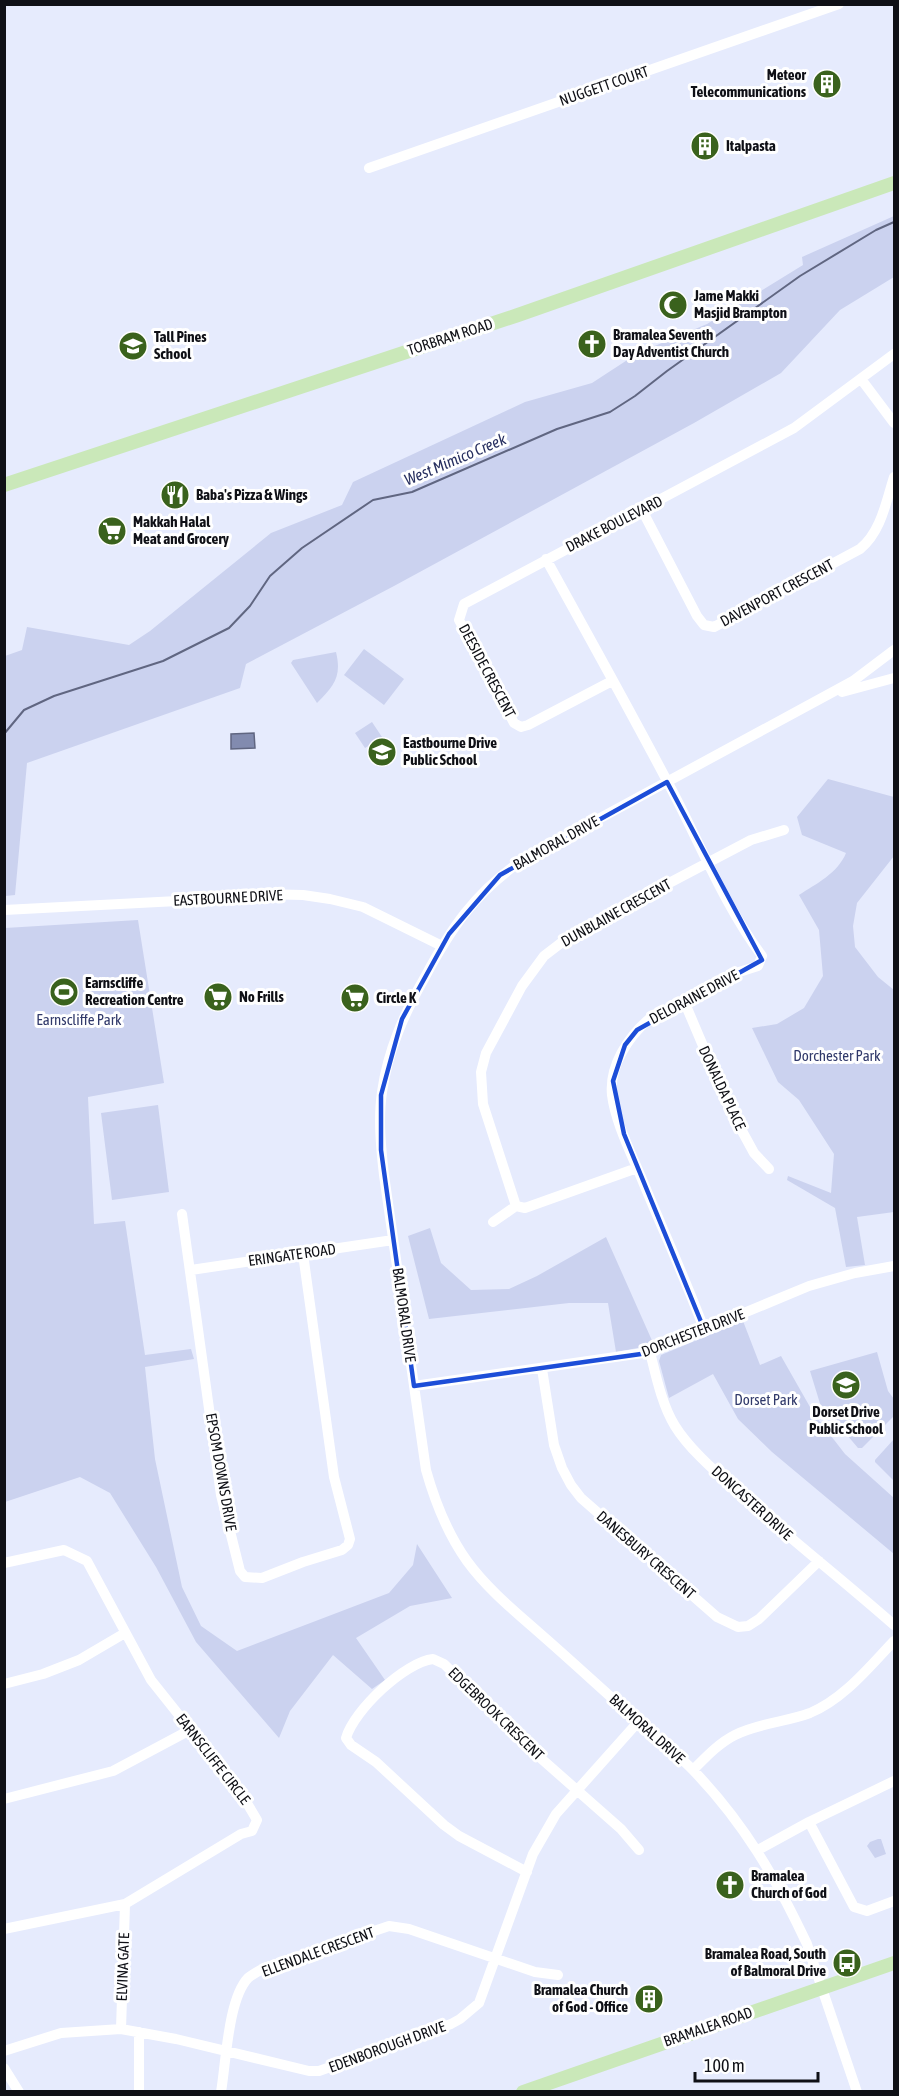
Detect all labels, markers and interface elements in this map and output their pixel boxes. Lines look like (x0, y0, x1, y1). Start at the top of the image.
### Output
street label: NUGGETT COURT (557, 62, 651, 109)
place label: Meteor Telecommunications (691, 66, 807, 100)
building icon: Meteor Telecommunications (811, 68, 843, 100)
building icon: Italpasta (689, 130, 721, 162)
place label: Italpasta (726, 137, 776, 154)
place label: Jame Makki Masjid Brampton (693, 287, 787, 321)
mosque icon: Jame Makki Masjid Brampton (657, 289, 689, 321)
street label: TORBRAM ROAD (405, 315, 495, 358)
place label: Bramalea Seventh Day Adventist Church (613, 326, 729, 360)
place label: Tall Pines School (154, 328, 207, 362)
church icon: Bramalea Seventh Day Adventist Church (576, 328, 608, 360)
school or university icon: Tall Pines School (117, 330, 149, 362)
water label: West Mimico Creek (401, 429, 509, 489)
restaurant icon: Baba's Pizza & Wings (159, 479, 191, 511)
place label: Baba's Pizza & Wings (196, 486, 308, 503)
street label: DRAKE BOULEVARD (563, 492, 665, 555)
place label: Makkah Halal Meat and Grocery (133, 513, 230, 547)
supermarket icon: Makkah Halal Meat and Grocery (96, 515, 128, 547)
street label: DAVENPORT CRESCENT (717, 555, 837, 630)
street label: DEESIDE CRESCENT (456, 621, 519, 721)
place label: Eastbourne Drive Public School (403, 734, 497, 768)
school or university icon: Eastbourne Drive Public School (366, 736, 398, 768)
street label: BALMORAL DRIVE (510, 812, 602, 873)
street label: DUNBLAINE CRESCENT (558, 875, 674, 950)
street label: EASTBOURNE DRIVE (173, 886, 284, 909)
street label: DELORAINE DRIVE (646, 966, 742, 1027)
place label: Earnscliffe Recreation Centre (85, 974, 184, 1008)
sports icon: Earnscliffe Recreation Centre (48, 976, 80, 1008)
supermarket icon: No Frills (202, 981, 234, 1013)
supermarket icon: Circle K (339, 982, 371, 1014)
place label: No Frills (239, 988, 285, 1005)
place label: Circle K (376, 989, 417, 1006)
park label: Earnscliffe Park (36, 1011, 122, 1028)
street label: DONALDA PLACE (696, 1043, 750, 1133)
park label: Dorchester Park (793, 1047, 881, 1064)
street label: ERINGATE ROAD (247, 1240, 337, 1269)
street label: BALMORAL DRIVE (389, 1267, 420, 1364)
street label: DORCHESTER DRIVE (639, 1305, 747, 1360)
school or university icon: Dorset Drive Public School (830, 1369, 862, 1401)
park label: Dorset Park (734, 1391, 798, 1408)
place label: Dorset Drive Public School (809, 1403, 884, 1437)
street label: EPSOM DOWNS DRIVE (203, 1412, 240, 1533)
street label: DONCASTER DRIVE (709, 1462, 797, 1544)
street label: DANESBURY CRESCENT (594, 1507, 699, 1602)
street label: EDGEBROOK CRESCENT (445, 1664, 548, 1764)
street label: BALMORAL DRIVE (606, 1690, 689, 1767)
street label: EARNSCLIFFE CIRCLE (173, 1710, 254, 1808)
place label: Bramalea Church of God (751, 1867, 827, 1901)
church icon: Bramalea Church of God (714, 1869, 746, 1901)
street label: ELLENDALE CRESCENT (259, 1923, 377, 1980)
street label: ELVINA GATE (113, 1932, 132, 2002)
place label: Bramalea Road, South of Balmoral Drive (705, 1945, 826, 1979)
bus stop icon: Bramalea Road, South of Balmoral Drive (831, 1947, 863, 1979)
place label: Bramalea Church of God - Office (534, 1981, 628, 2015)
building icon: Bramalea Church of God - Office (633, 1983, 665, 2015)
street label: BRAMALEA ROAD (661, 2003, 754, 2050)
street label: EDENBOROUGH DRIVE (326, 2017, 448, 2076)
scale bar (695, 2045, 818, 2083)
text: 100 m (704, 2055, 745, 2076)

